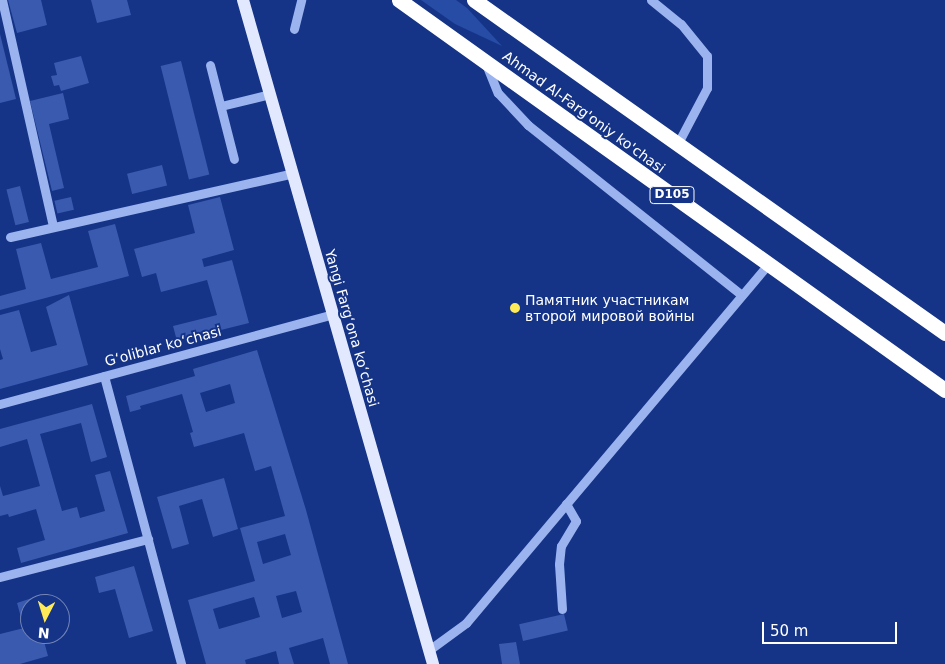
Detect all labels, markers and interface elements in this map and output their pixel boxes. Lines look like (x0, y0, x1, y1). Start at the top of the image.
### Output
street label: Ahmad Al-Farg'oniy ko'chasi (500, 47, 668, 177)
road number: D105 (648, 186, 696, 204)
street label: Yangi Fargʻona koʻchasi (321, 247, 383, 409)
place label: Памятник участникам второй мировой войны (525, 292, 695, 324)
marker: Памятник участникам второй мировой войны (509, 302, 521, 314)
street label: Gʻoliblar koʻchasi (103, 322, 223, 370)
north arrow (20, 594, 70, 644)
scale bar (765, 612, 900, 644)
text: 50 m (770, 622, 808, 640)
text: N (37, 624, 50, 641)

